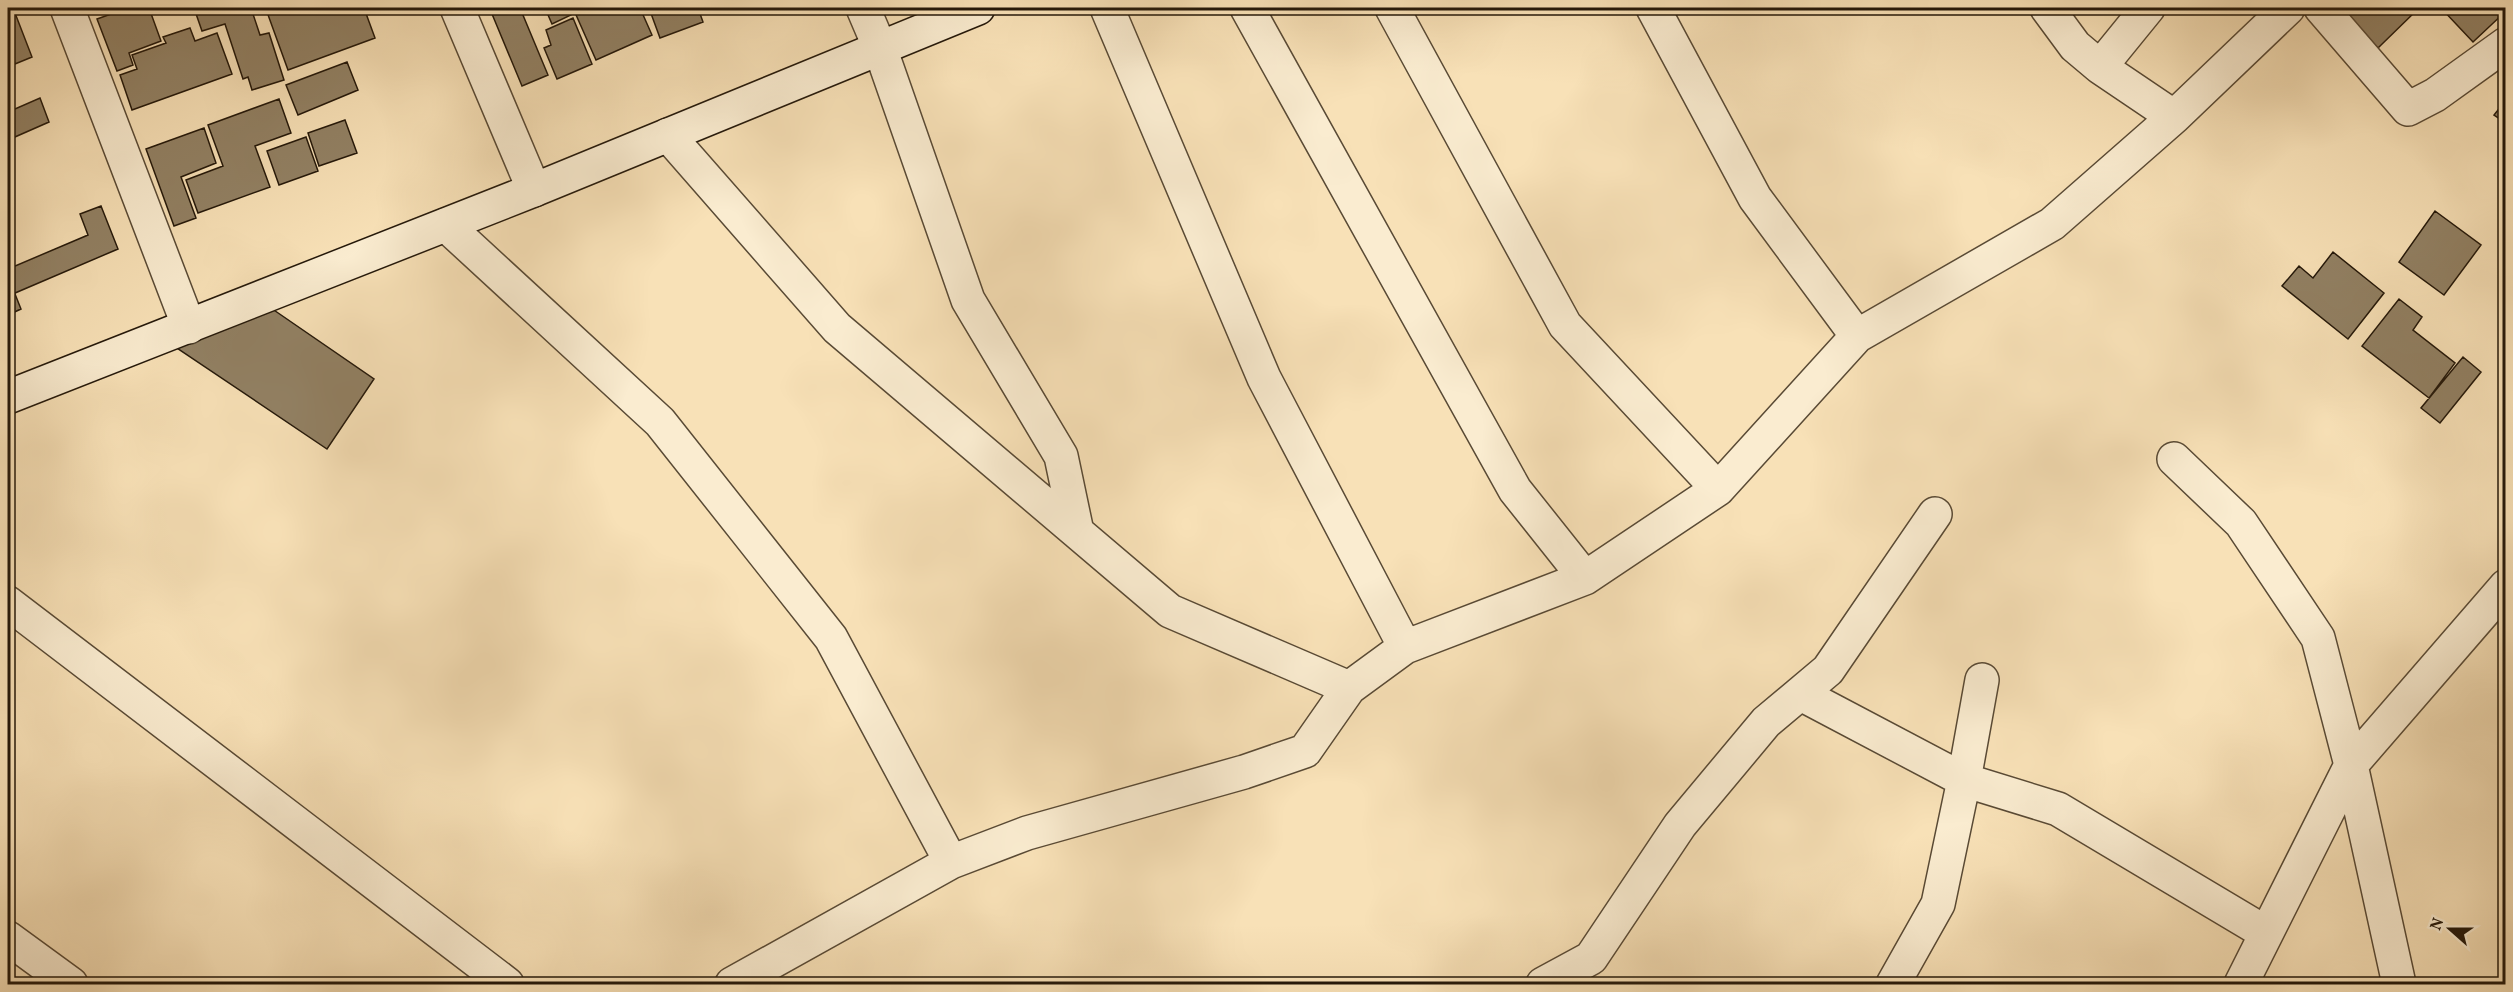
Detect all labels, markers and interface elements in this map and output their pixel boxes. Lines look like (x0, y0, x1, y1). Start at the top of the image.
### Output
north arrow (2420, 899, 2480, 959)
text: N (2426, 915, 2450, 934)

